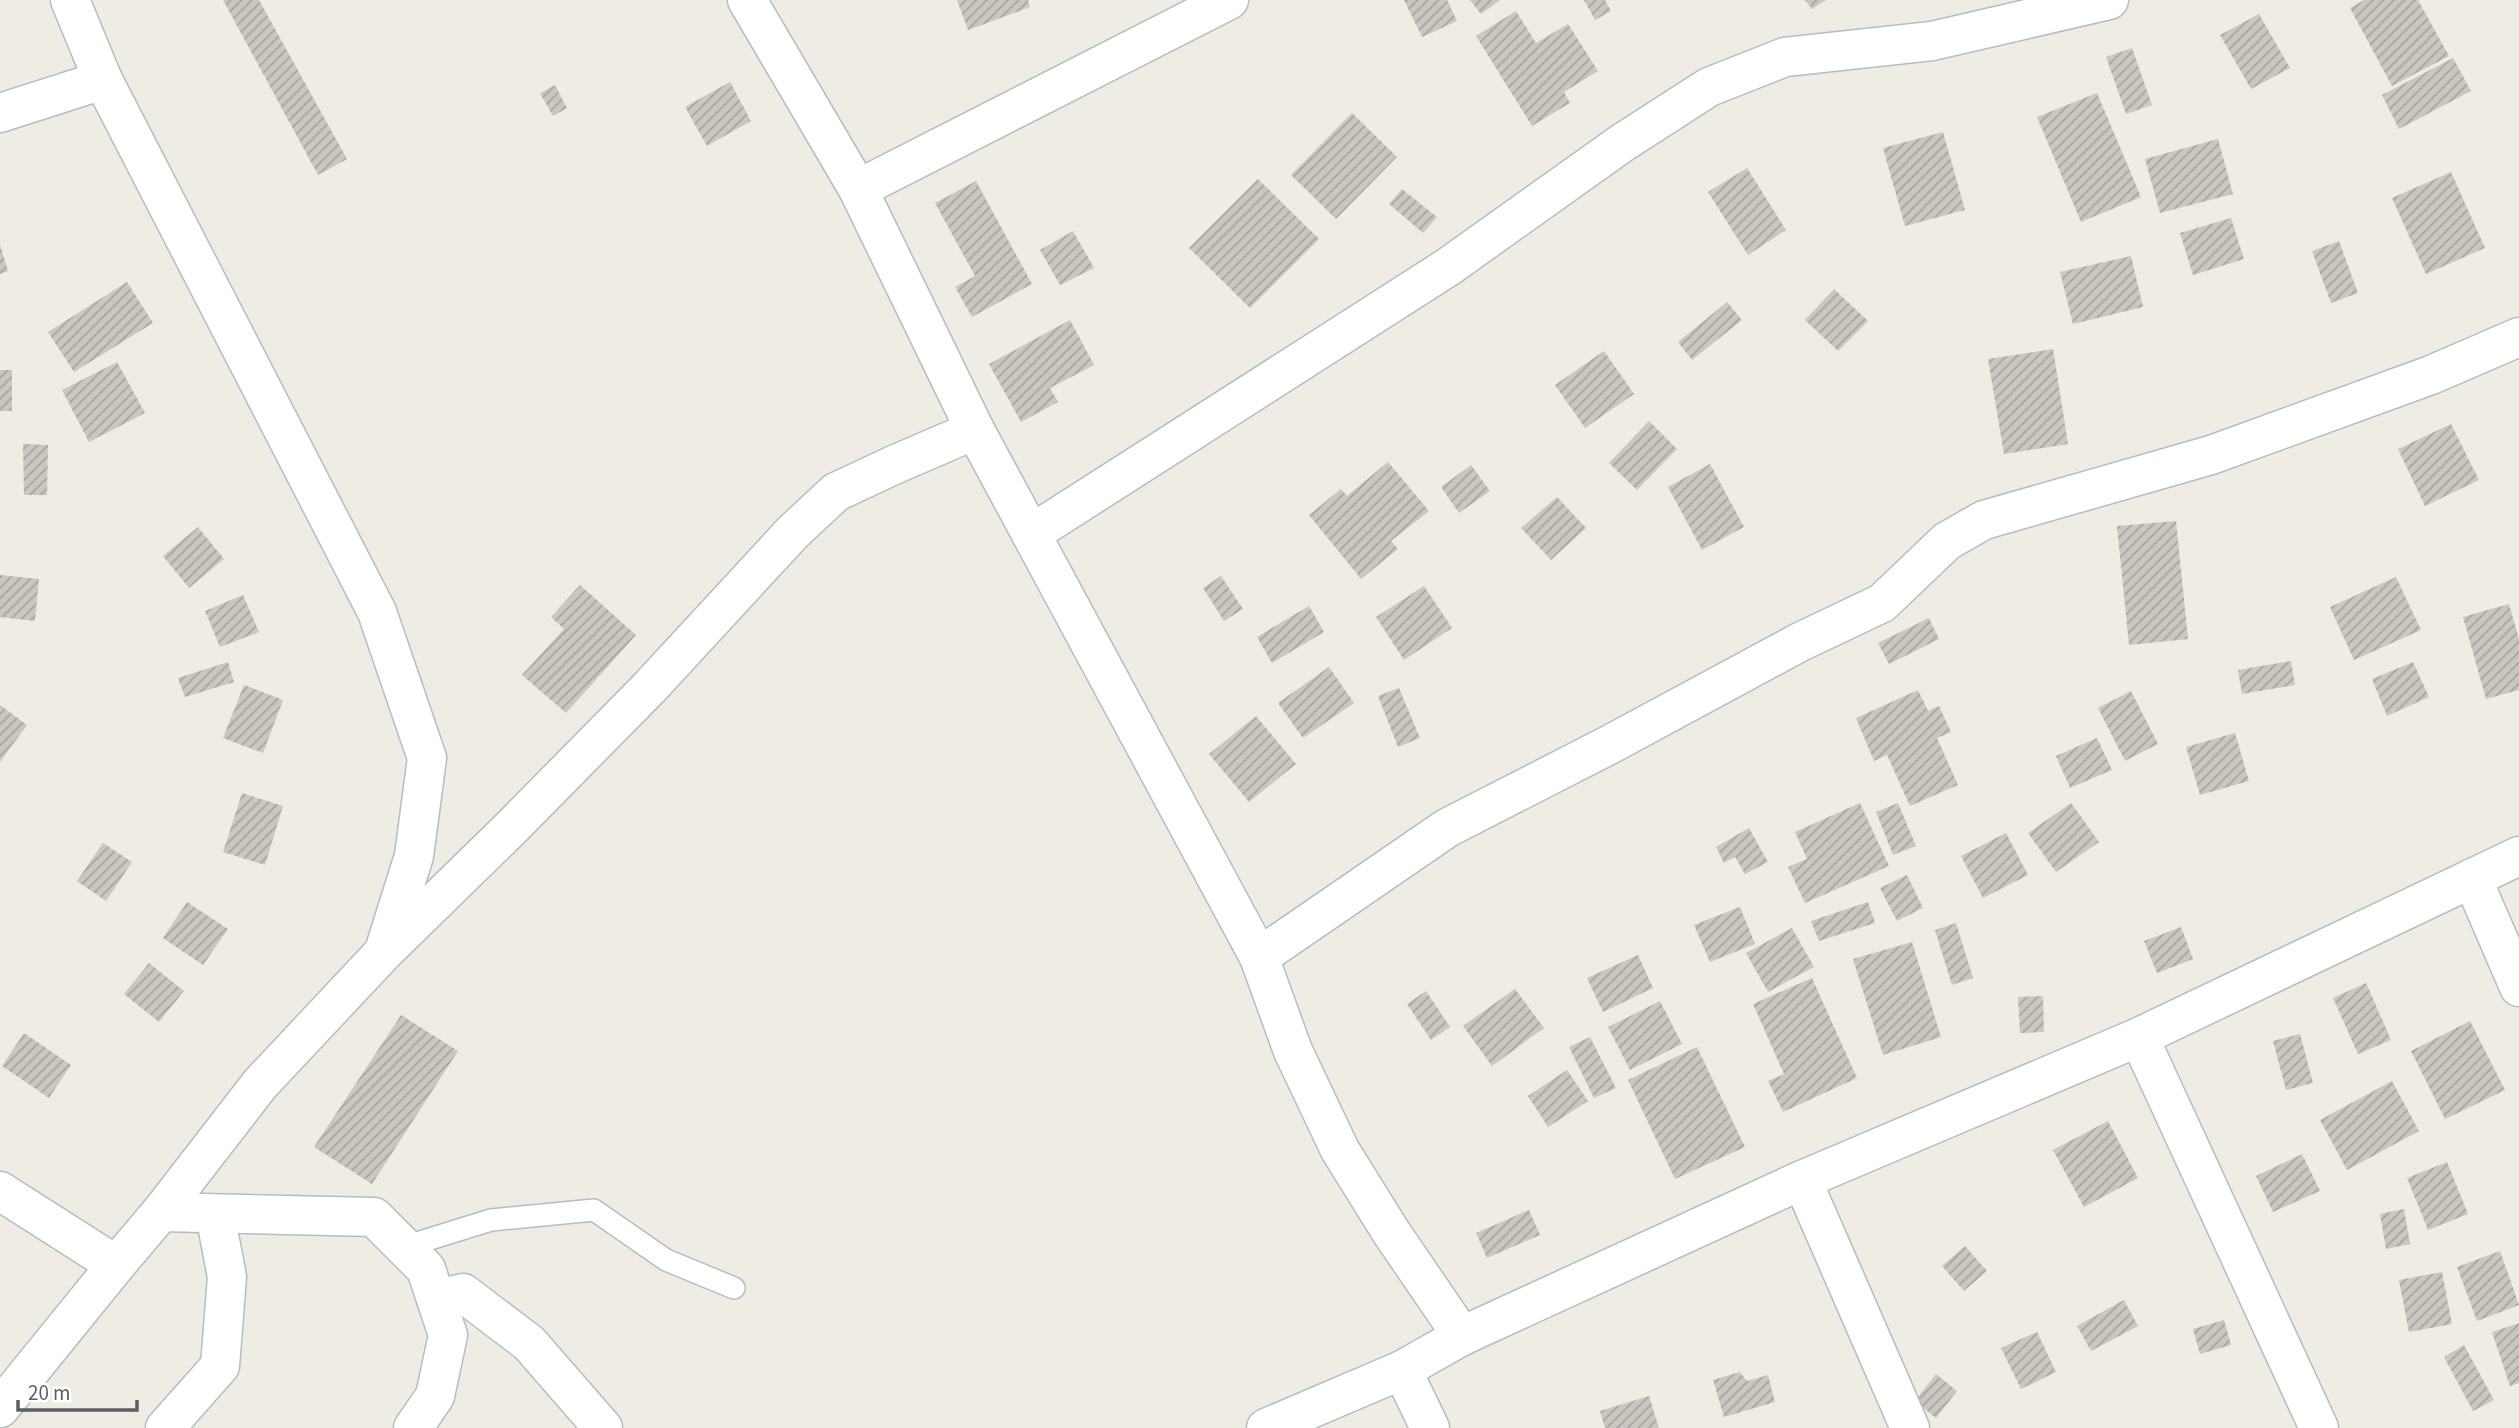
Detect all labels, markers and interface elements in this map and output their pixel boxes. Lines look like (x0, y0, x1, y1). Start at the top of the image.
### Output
scale bar (18, 1368, 136, 1412)
text: 20 m (28, 1378, 70, 1408)

